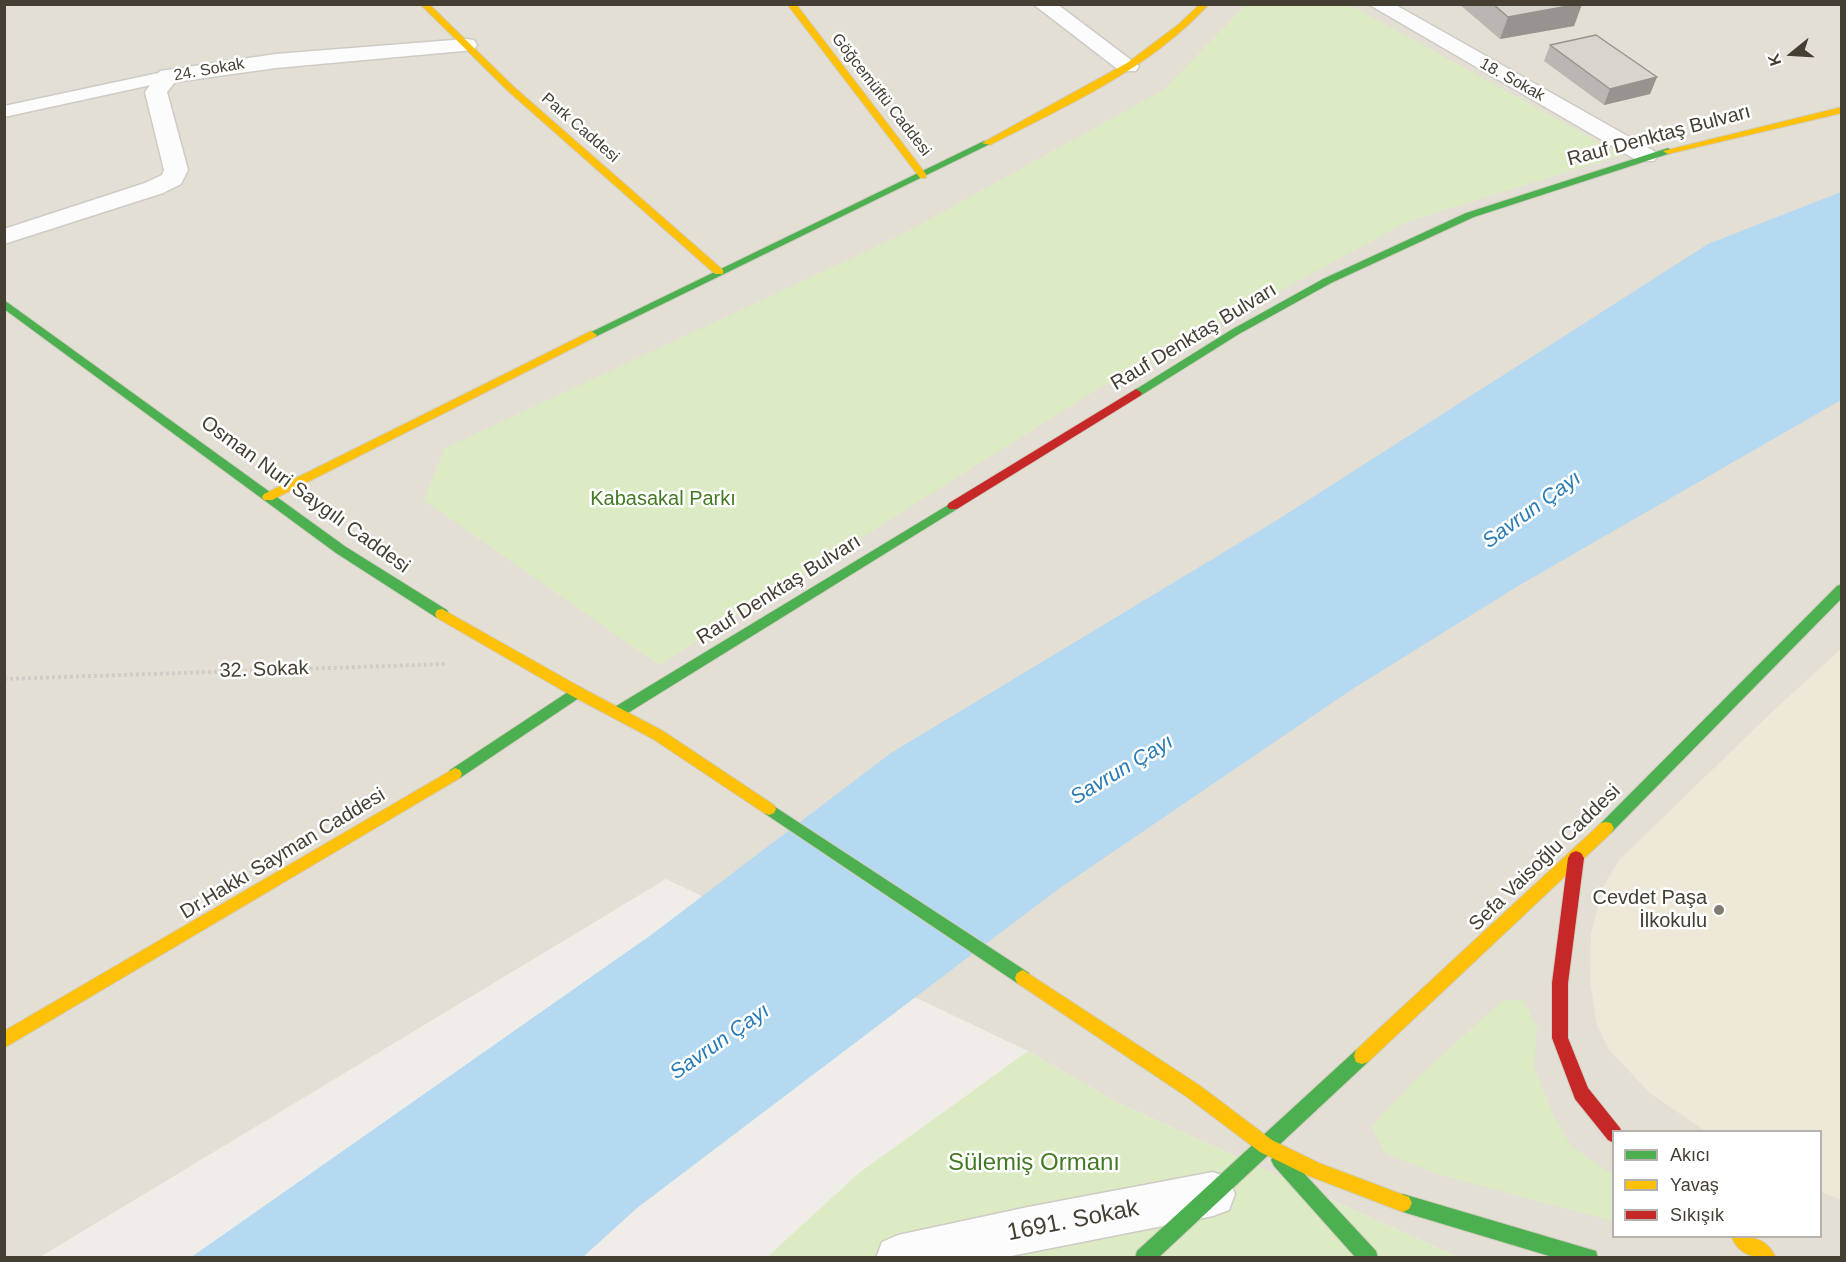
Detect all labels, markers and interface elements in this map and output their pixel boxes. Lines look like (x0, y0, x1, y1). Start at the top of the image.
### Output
north arrow (1762, 24, 1822, 84)
street label: Göğcemüftü Caddesi (827, 30, 935, 160)
text: K (1765, 52, 1784, 68)
street label: 24. Sokak (172, 54, 246, 86)
street label: 18. Sokak (1476, 54, 1548, 106)
street label: Park Caddesi (537, 89, 623, 167)
street label: Rauf Denktaş Bulvarı (1565, 100, 1753, 172)
street label: Rauf Denktaş Bulvarı (1107, 278, 1281, 396)
street label: Osman Nuri Saygılı Caddesi (196, 411, 414, 579)
water label: Savrun Çayı (1478, 466, 1586, 554)
park label: Kabasakal Parkı (590, 487, 736, 511)
street label: Rauf Denktaş Bulvarı (693, 530, 865, 650)
street label: 32. Sokak (219, 656, 309, 684)
water label: Savrun Çayı (1066, 729, 1178, 811)
street label: Sefa Vaisoğlu Caddesi (1464, 780, 1626, 936)
street label: Dr.Hakkı Sayman Caddesi (176, 783, 390, 925)
place label: Cevdet Paşa İlkokulu (1592, 886, 1707, 933)
marker: Cevdet Paşa İlkokulu (1712, 903, 1726, 917)
water label: Savrun Çayı (665, 999, 775, 1085)
legend (1612, 1130, 1822, 1238)
text: Akıcı (1670, 1145, 1710, 1165)
park label: Sülemiş Ormanı (948, 1149, 1120, 1177)
text: Yavaş (1670, 1175, 1719, 1195)
street label: 1691. Sokak (1005, 1194, 1141, 1248)
text: Sıkışık (1670, 1205, 1724, 1225)

